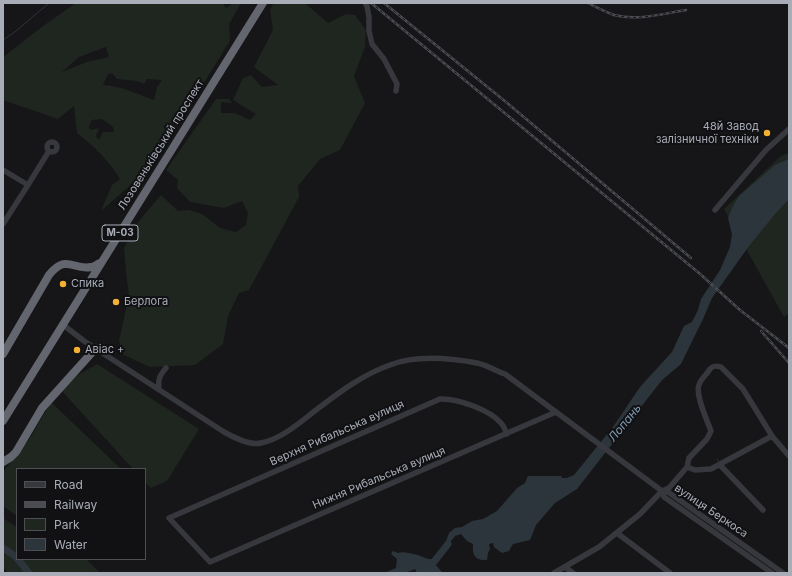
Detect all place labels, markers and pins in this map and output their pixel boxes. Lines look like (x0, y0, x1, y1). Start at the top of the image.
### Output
place label: 48й Завод залізничної техніки (656, 120, 759, 146)
marker: 48й Завод залізничної техніки (762, 128, 772, 138)
place label: Спика (71, 277, 104, 291)
marker: Спика (58, 279, 68, 289)
place label: Берлога (124, 295, 168, 309)
marker: Берлога (111, 297, 121, 307)
place label: Авiас + (85, 343, 124, 357)
marker: Авiас + (72, 345, 82, 355)

